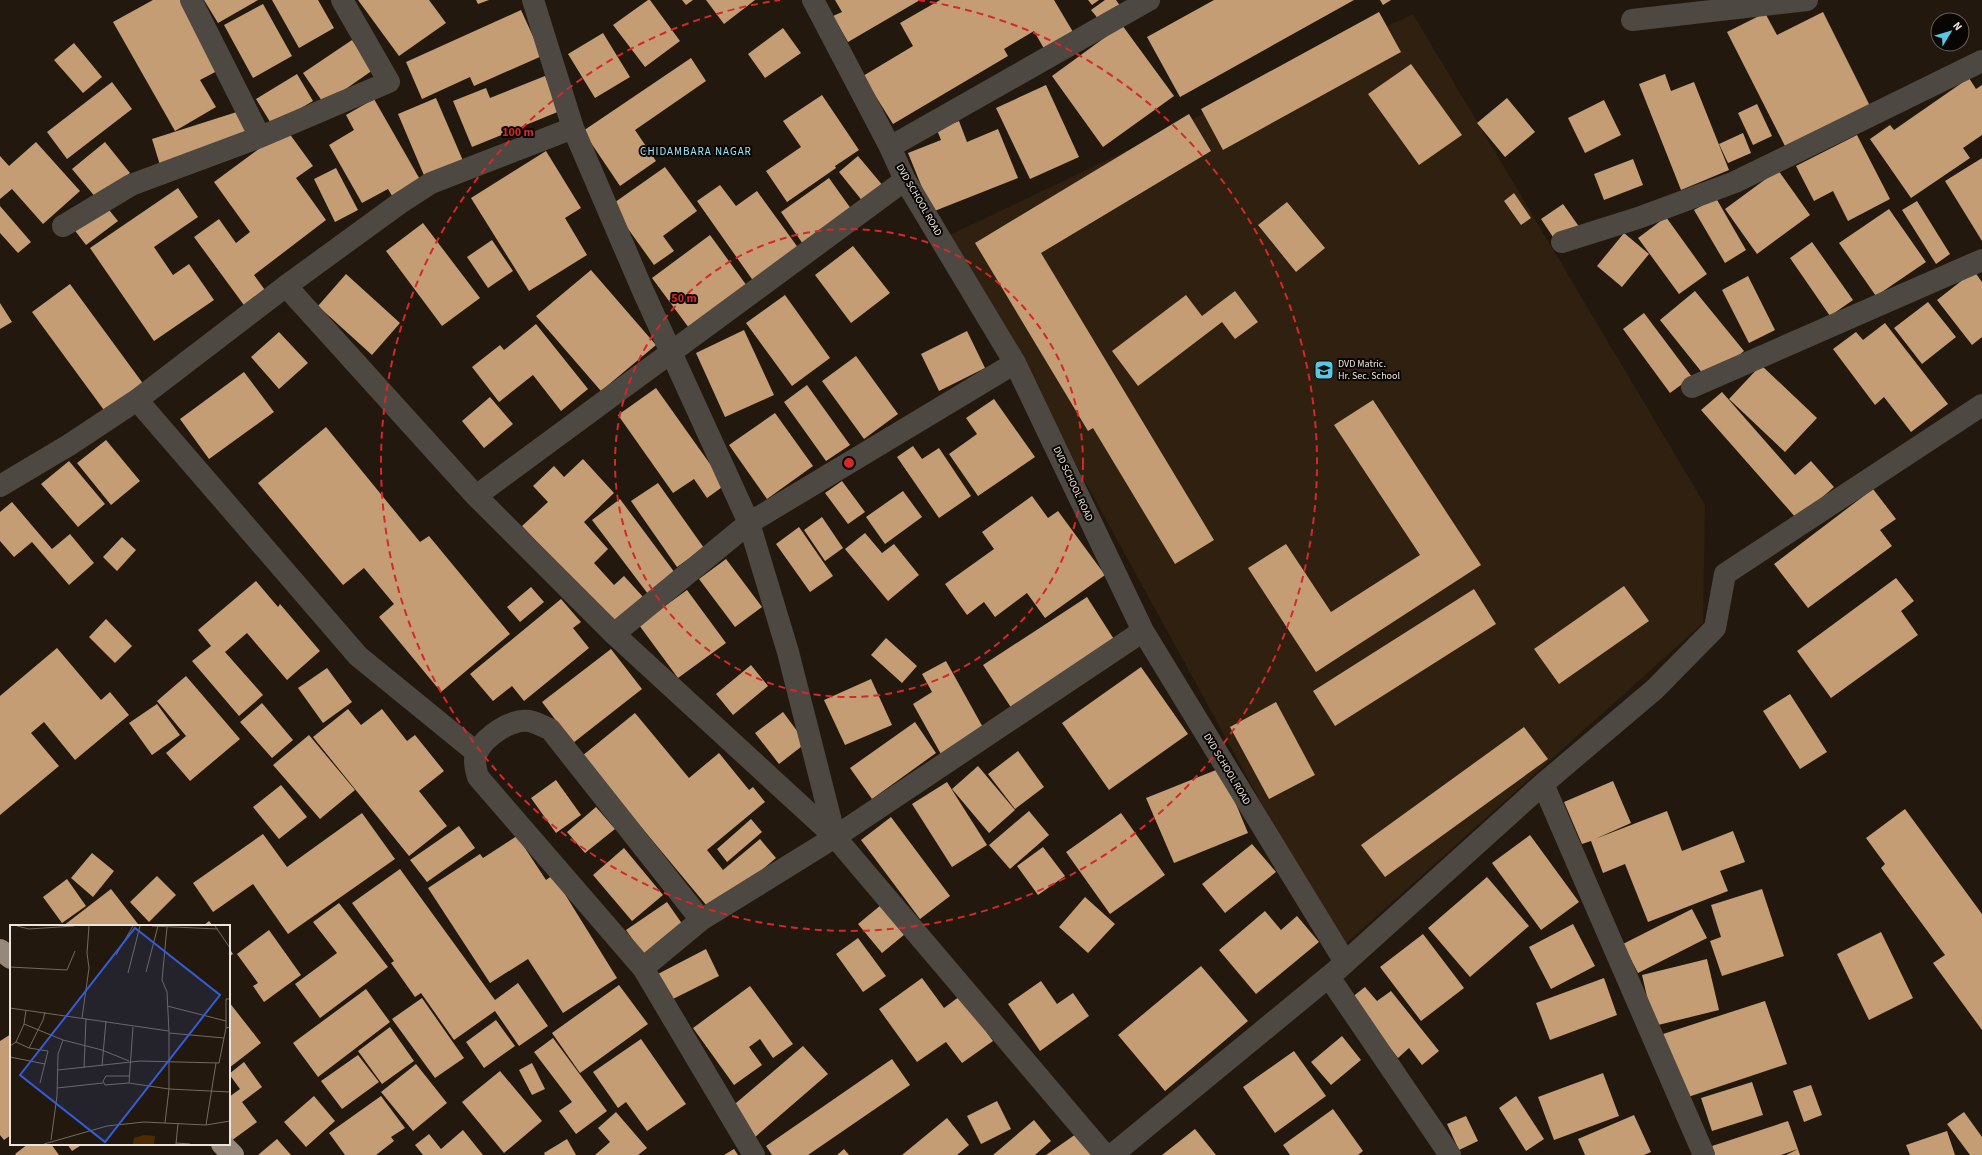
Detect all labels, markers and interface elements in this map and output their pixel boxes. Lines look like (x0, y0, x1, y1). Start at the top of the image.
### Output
north arrow (1930, 12, 1970, 52)
text: N (1949, 19, 1966, 34)
text: 100 m (502, 124, 534, 141)
district label: CHIDAMBARA NAGAR (640, 144, 752, 159)
street label: DVD SCHOOL ROAD (893, 161, 945, 239)
text: 50 m (671, 290, 697, 307)
place label: DVD Matric. Hr. Sec. School (1338, 357, 1400, 383)
school or university icon: DVD Matric. Hr. Sec. School (1313, 359, 1335, 381)
street label: DVD SCHOOL ROAD (1050, 444, 1096, 524)
centre of rings (842, 456, 856, 470)
street label: DVD SCHOOL ROAD (1200, 731, 1254, 807)
inset map (10, 925, 230, 1145)

